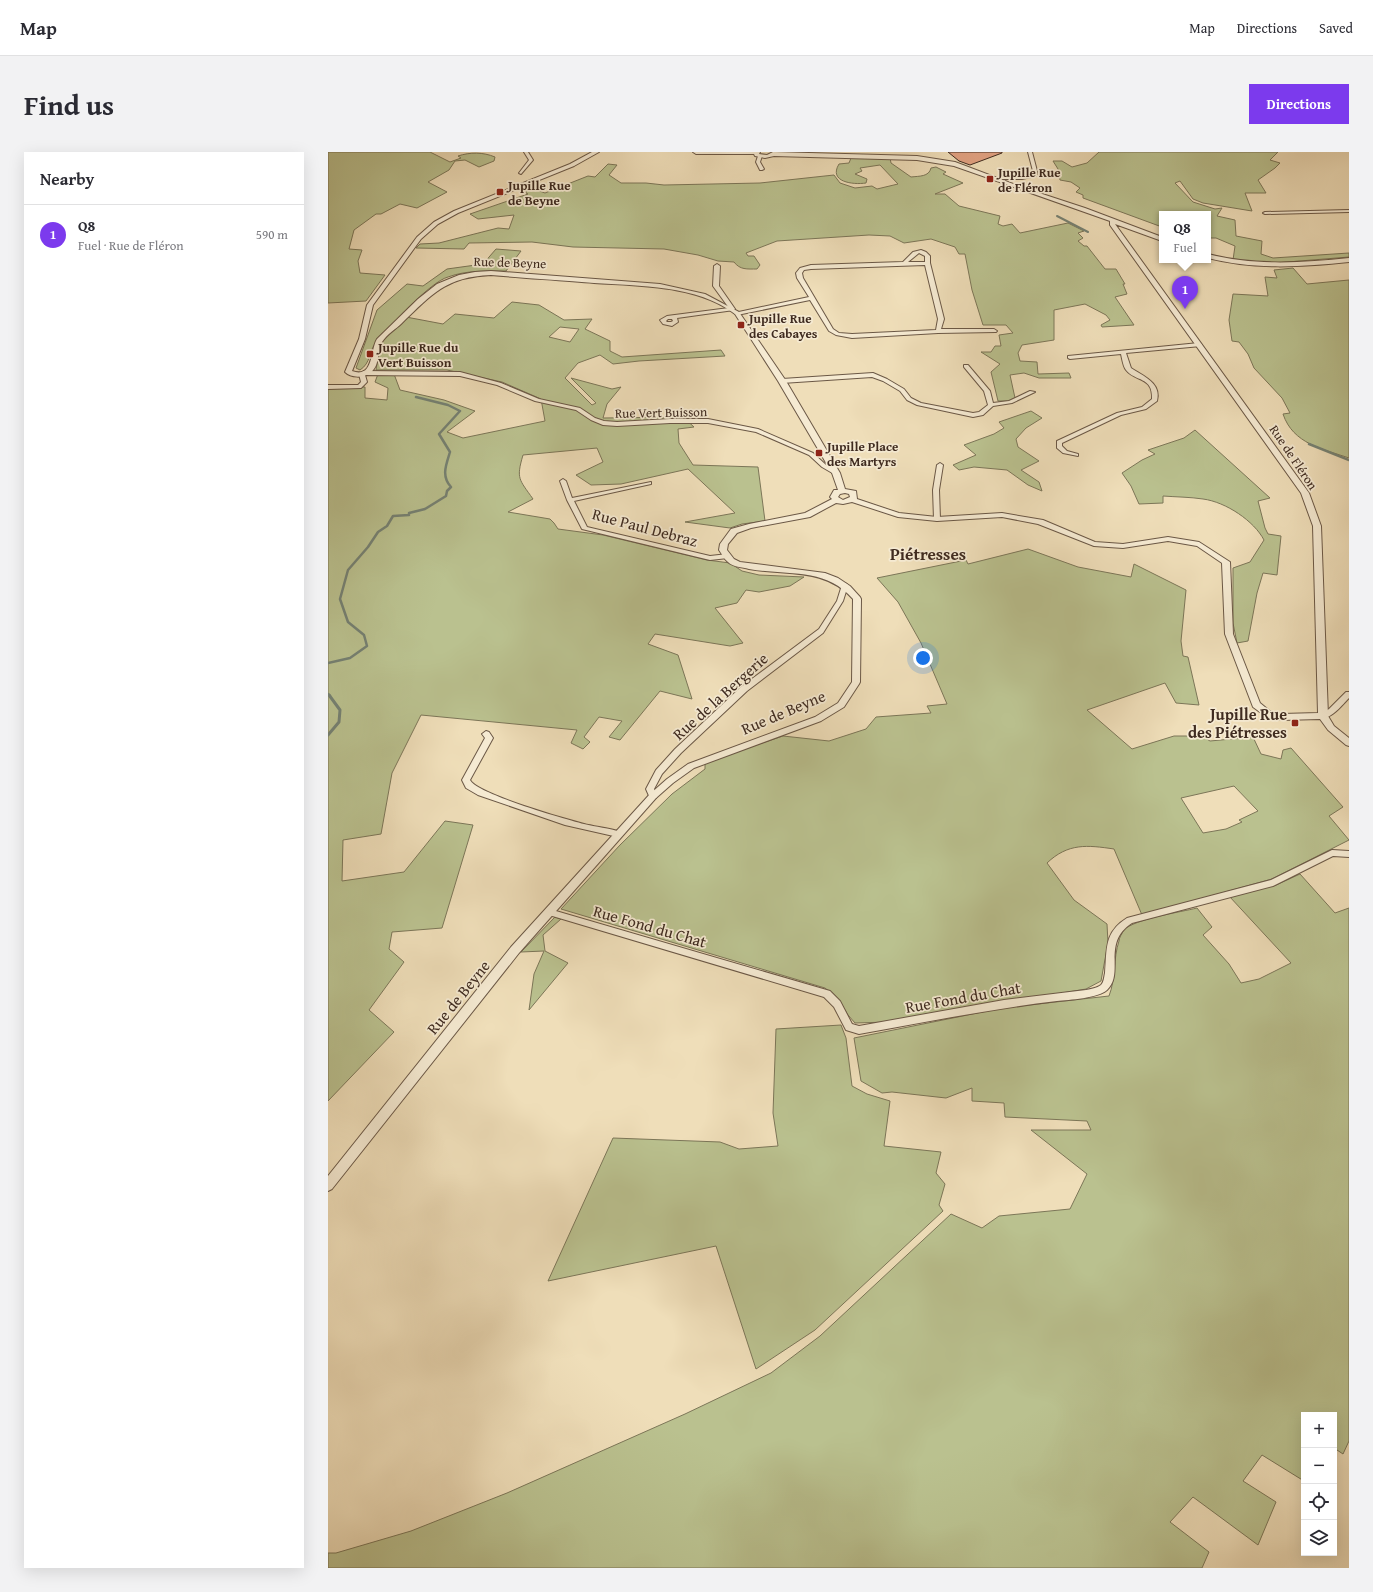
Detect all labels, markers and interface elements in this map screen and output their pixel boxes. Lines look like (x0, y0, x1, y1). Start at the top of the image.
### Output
text: Map (20, 14, 57, 42)
text: Map (1189, 18, 1215, 38)
text: Directions (1237, 18, 1297, 38)
text: Saved (1319, 18, 1353, 38)
text: Find us (24, 84, 114, 125)
button: Directions (1249, 84, 1349, 124)
place label: Jupille Rue de Fléron (996, 163, 1061, 197)
text: Nearby (40, 166, 94, 191)
marker: Jupille Rue de Fléron (985, 174, 995, 184)
place label: Jupille Rue de Beyne (506, 176, 571, 210)
marker: Jupille Rue de Beyne (495, 187, 505, 197)
popup (1159, 211, 1211, 263)
text: Q8 (78, 215, 95, 236)
text: Q8 (1173, 217, 1191, 238)
text: 1 (50, 225, 56, 244)
text: 590 m (256, 225, 288, 244)
text: Fuel · Rue de Fléron (78, 236, 184, 255)
text: Fuel (1173, 238, 1197, 257)
street label: Rue de Beyne (473, 252, 547, 273)
pin: 1 (1172, 276, 1198, 309)
place label: Jupille Rue des Cabayes (747, 309, 818, 343)
marker: Jupille Rue des Cabayes (736, 320, 746, 330)
place label: Jupille Rue du Vert Buisson (376, 338, 459, 372)
marker: Jupille Rue du Vert Buisson (365, 349, 375, 359)
street label: Rue Vert Buisson (615, 402, 708, 423)
street label: Rue de Fléron (1265, 421, 1323, 494)
place label: Jupille Place des Martyrs (825, 437, 898, 471)
marker: Jupille Place des Martyrs (814, 448, 824, 458)
street label: Rue Paul Debraz (590, 501, 700, 553)
district label: Piétresses (890, 541, 966, 566)
street label: Rue de la Bergerie (667, 647, 773, 745)
your location (913, 648, 933, 668)
street label: Rue de Beyne (737, 683, 829, 741)
place label: Jupille Rue des Piétresses (1188, 702, 1287, 744)
marker: Jupille Rue des Piétresses (1290, 718, 1300, 728)
street label: Rue Fond du Chat (591, 898, 710, 954)
street label: Rue de Beyne (421, 955, 495, 1039)
street label: Rue Fond du Chat (903, 975, 1023, 1019)
map controls (1301, 1412, 1337, 1556)
button: + (1301, 1412, 1337, 1448)
button: − (1301, 1448, 1337, 1484)
button: locate (1301, 1484, 1337, 1520)
button: layers (1301, 1520, 1337, 1556)

